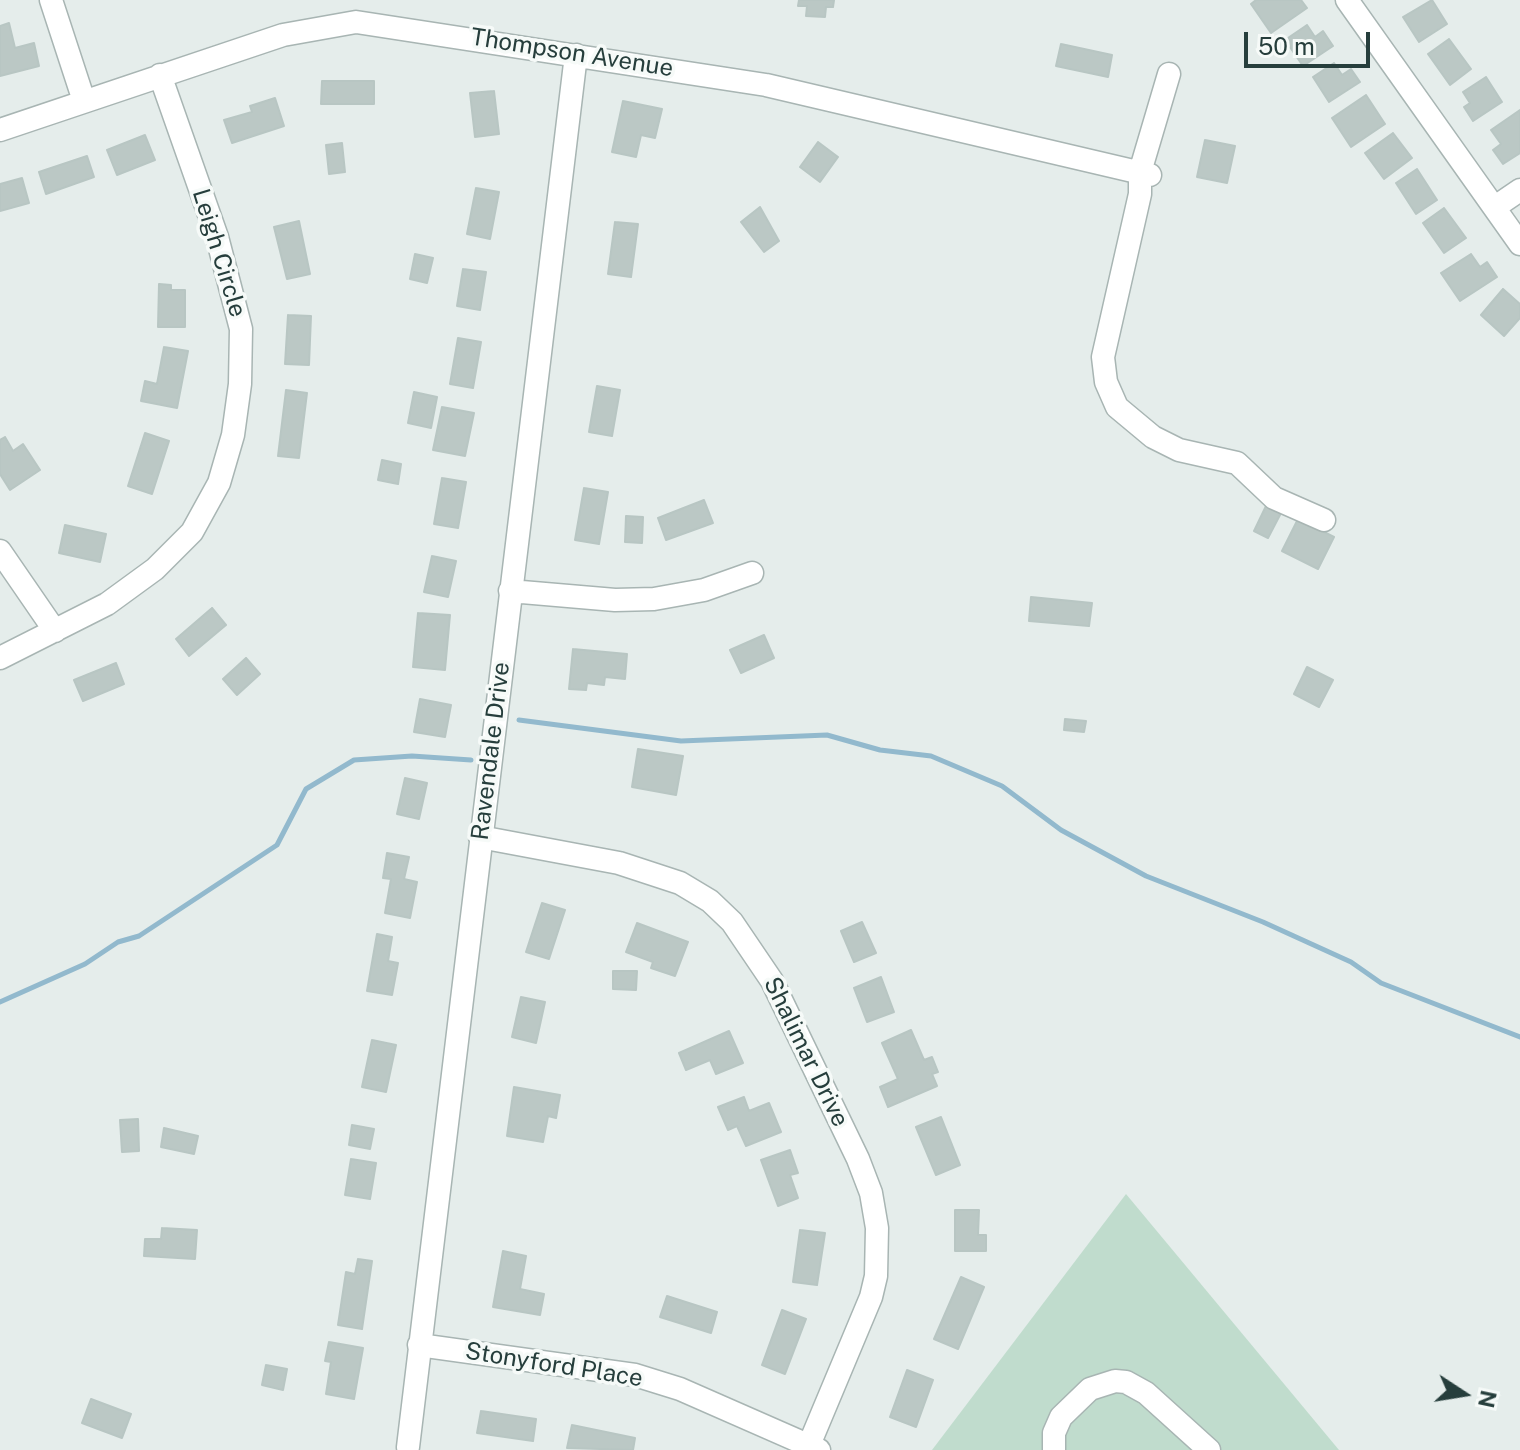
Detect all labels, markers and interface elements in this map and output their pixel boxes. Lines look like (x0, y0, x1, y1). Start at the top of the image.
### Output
scale bar (1248, 16, 1374, 66)
street label: Thompson Avenue (469, 23, 675, 83)
text: 50 m (1258, 32, 1315, 60)
street label: Leigh Circle (186, 185, 252, 321)
street label: Ravendale Drive (466, 660, 516, 842)
street label: Shalimar Drive (757, 972, 855, 1132)
street label: Stonyford Place (463, 1337, 645, 1393)
north arrow (1424, 1354, 1504, 1434)
text: N (1473, 1388, 1502, 1410)

